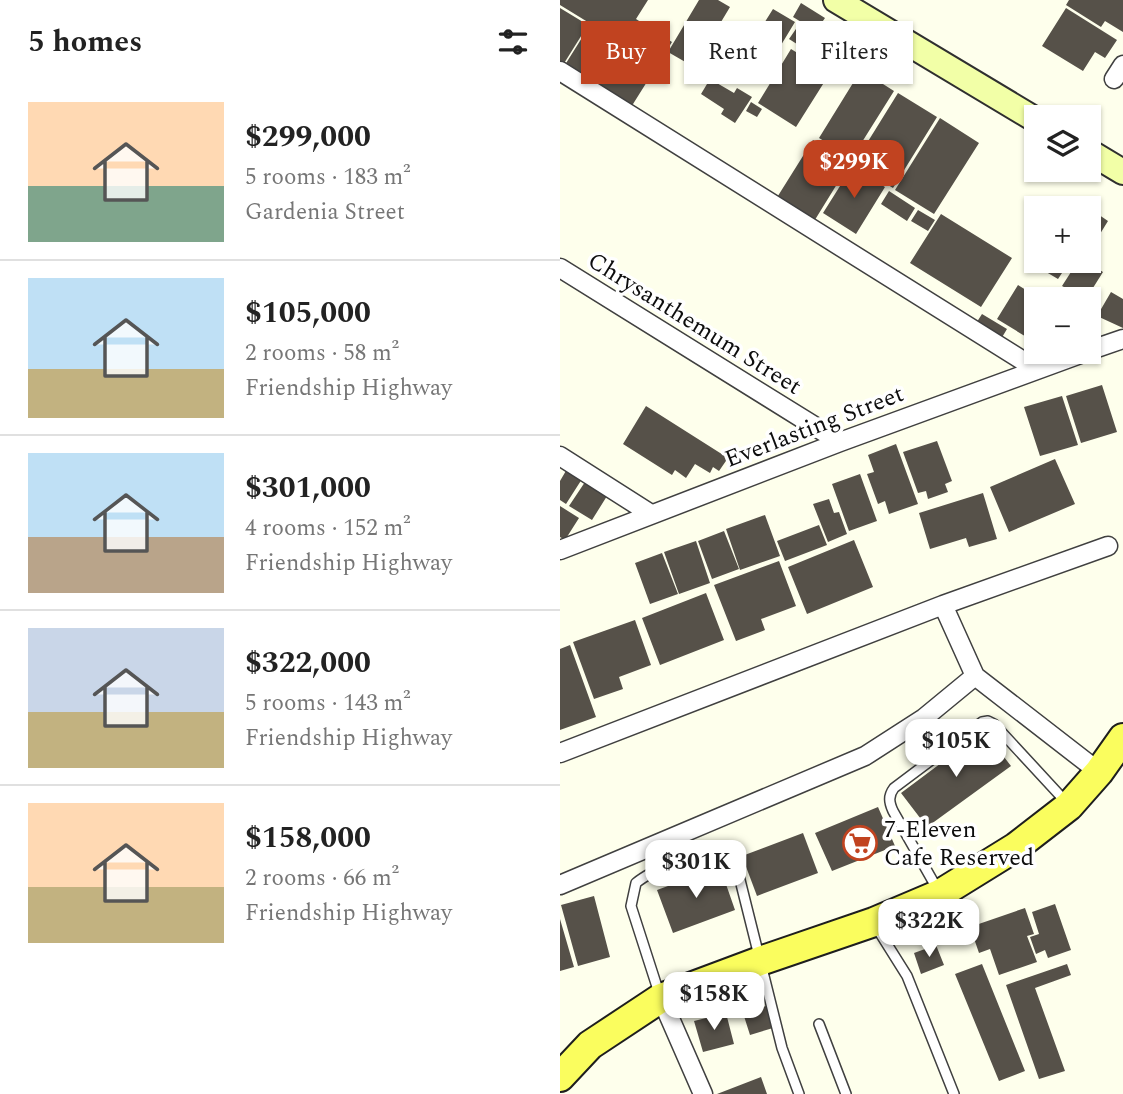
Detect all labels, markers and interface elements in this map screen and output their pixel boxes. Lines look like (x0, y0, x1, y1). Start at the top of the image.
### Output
text: 5 homes (28, 19, 142, 65)
chip: Buy (581, 21, 670, 84)
chip: Rent (684, 21, 782, 84)
chip: Filters (796, 21, 913, 84)
icon: filters (494, 23, 532, 61)
map controls (1024, 105, 1101, 364)
button: layers (1024, 105, 1101, 182)
text: $299,000 (245, 114, 371, 160)
icon: home (84, 130, 168, 214)
pin: $299K (805, 140, 903, 200)
text: $299K (819, 145, 889, 180)
text: 5 rooms · 183 m² (245, 160, 411, 195)
text: Gardenia Street (245, 195, 405, 230)
button: + (1024, 196, 1101, 273)
street label: Chrysanthemum Street (580, 243, 808, 404)
button: − (1024, 287, 1101, 364)
text: $105,000 (245, 290, 371, 336)
icon: home (84, 306, 168, 390)
text: 2 rooms · 58 m² (245, 336, 399, 371)
text: Friendship Highway (245, 371, 452, 406)
street label: Everlasting Street (720, 376, 909, 478)
text: $301,000 (245, 465, 371, 511)
icon: home (84, 481, 168, 565)
text: 4 rooms · 152 m² (245, 511, 411, 546)
text: Friendship Highway (245, 546, 452, 581)
text: $322,000 (245, 640, 371, 686)
icon: home (84, 656, 168, 740)
text: 5 rooms · 143 m² (245, 686, 411, 721)
pin: $105K (907, 720, 1005, 779)
text: Friendship Highway (245, 721, 452, 756)
text: $105K (921, 724, 991, 759)
place label: 7-Eleven Cafe Reserved (884, 812, 1034, 876)
text: $158,000 (245, 815, 371, 861)
supermarket icon: 7-Eleven Cafe Reserved (841, 824, 879, 862)
icon: home (84, 831, 168, 915)
pin: $301K (647, 841, 745, 900)
text: $301K (661, 845, 731, 880)
text: 2 rooms · 66 m² (245, 861, 399, 896)
text: Friendship Highway (245, 896, 452, 931)
pin: $322K (880, 900, 978, 959)
text: $322K (894, 904, 964, 939)
pin: $158K (665, 972, 763, 1032)
text: $158K (679, 977, 749, 1012)

